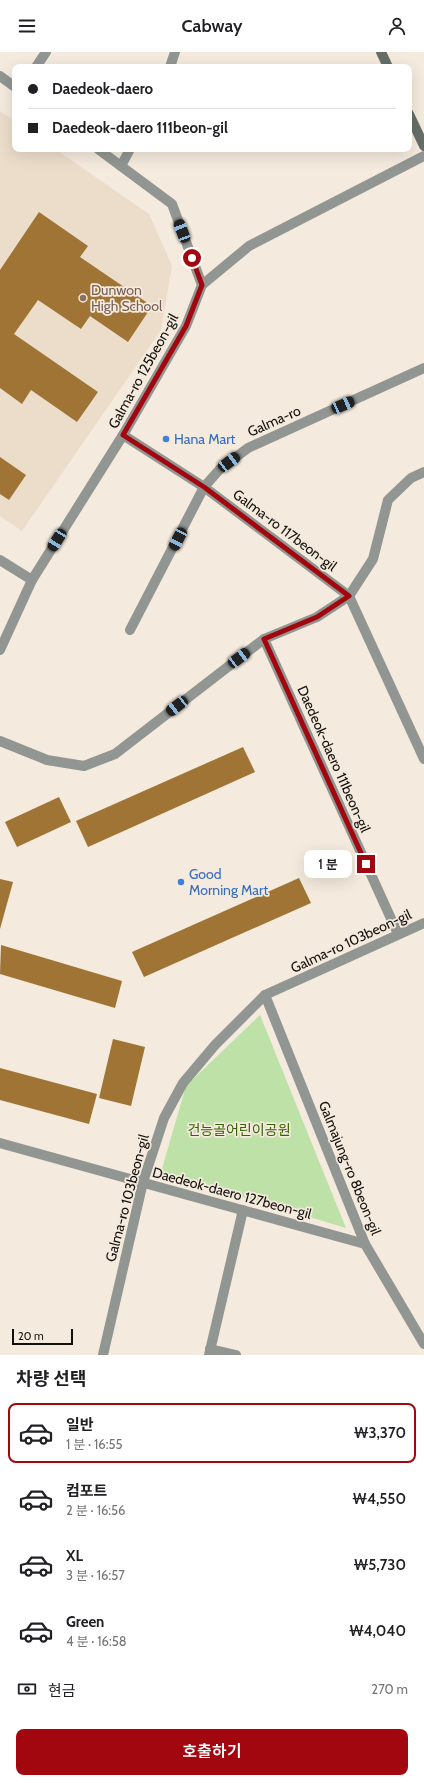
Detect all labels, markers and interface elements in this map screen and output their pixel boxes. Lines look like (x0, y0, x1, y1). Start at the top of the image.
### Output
icon: menu (16, 15, 38, 37)
text: Cabway (182, 15, 242, 37)
icon: person (386, 15, 408, 37)
text: Daedeok-daero (52, 80, 153, 98)
text: Daedeok-daero 111beon-gil (52, 119, 228, 137)
car (172, 218, 192, 244)
route start (183, 249, 201, 267)
place label: Dunwon High School (91, 281, 163, 315)
marker: Dunwon High School (78, 293, 88, 303)
street label: Galma-ro 125beon-gil (104, 310, 182, 432)
car (330, 395, 356, 415)
street label: Galma-ro (245, 401, 304, 441)
place label: Hana Mart (174, 430, 236, 448)
marker: Hana Mart (161, 434, 171, 444)
car (216, 450, 242, 474)
street label: Galma-ro 117beon-gil (229, 485, 341, 575)
car (167, 526, 189, 552)
car (46, 527, 68, 553)
car (226, 646, 252, 670)
street label: Daedeok-daero 111beon-gil (293, 683, 375, 836)
car (164, 694, 190, 718)
callout: 1 분 (304, 850, 352, 878)
route end (357, 855, 375, 873)
text: 1 분 (318, 856, 338, 872)
place label: Good Morning Mart (189, 865, 268, 899)
marker: Good Morning Mart (176, 877, 186, 887)
street label: Galma-ro 103beon-gil (288, 905, 415, 977)
street label: Galmajung-ro 8beon-gil (315, 1098, 385, 1238)
park label: 건능골어린이공원 (187, 1121, 291, 1139)
street label: Galma-ro 103beon-gil (101, 1132, 153, 1264)
street label: Daedeok-daero 127beon-gil (150, 1163, 314, 1223)
scale bar (12, 1327, 73, 1346)
text: 20 m (18, 1329, 44, 1343)
text: 차량 선택 (16, 1368, 86, 1390)
icon: car (18, 1415, 54, 1451)
text: 일반 (66, 1416, 94, 1434)
text: ₩3,370 (354, 1424, 406, 1442)
text: 1 분 · 16:55 (66, 1436, 122, 1452)
icon: car (18, 1481, 54, 1517)
text: 컴포트 (66, 1482, 107, 1500)
text: ₩4,550 (352, 1490, 406, 1508)
text: 2 분 · 16:56 (66, 1502, 125, 1518)
icon: car (18, 1547, 54, 1583)
text: XL (66, 1547, 83, 1565)
text: ₩5,730 (354, 1556, 406, 1574)
text: 3 분 · 16:57 (66, 1567, 125, 1583)
icon: car (18, 1613, 54, 1649)
text: Green (66, 1613, 104, 1631)
text: ₩4,040 (349, 1622, 406, 1640)
text: 4 분 · 16:58 (66, 1633, 127, 1649)
icon: cash (16, 1678, 38, 1700)
text: 270 m (371, 1681, 408, 1697)
text: 현금 (48, 1682, 76, 1700)
button: 호출하기 (16, 1729, 408, 1775)

